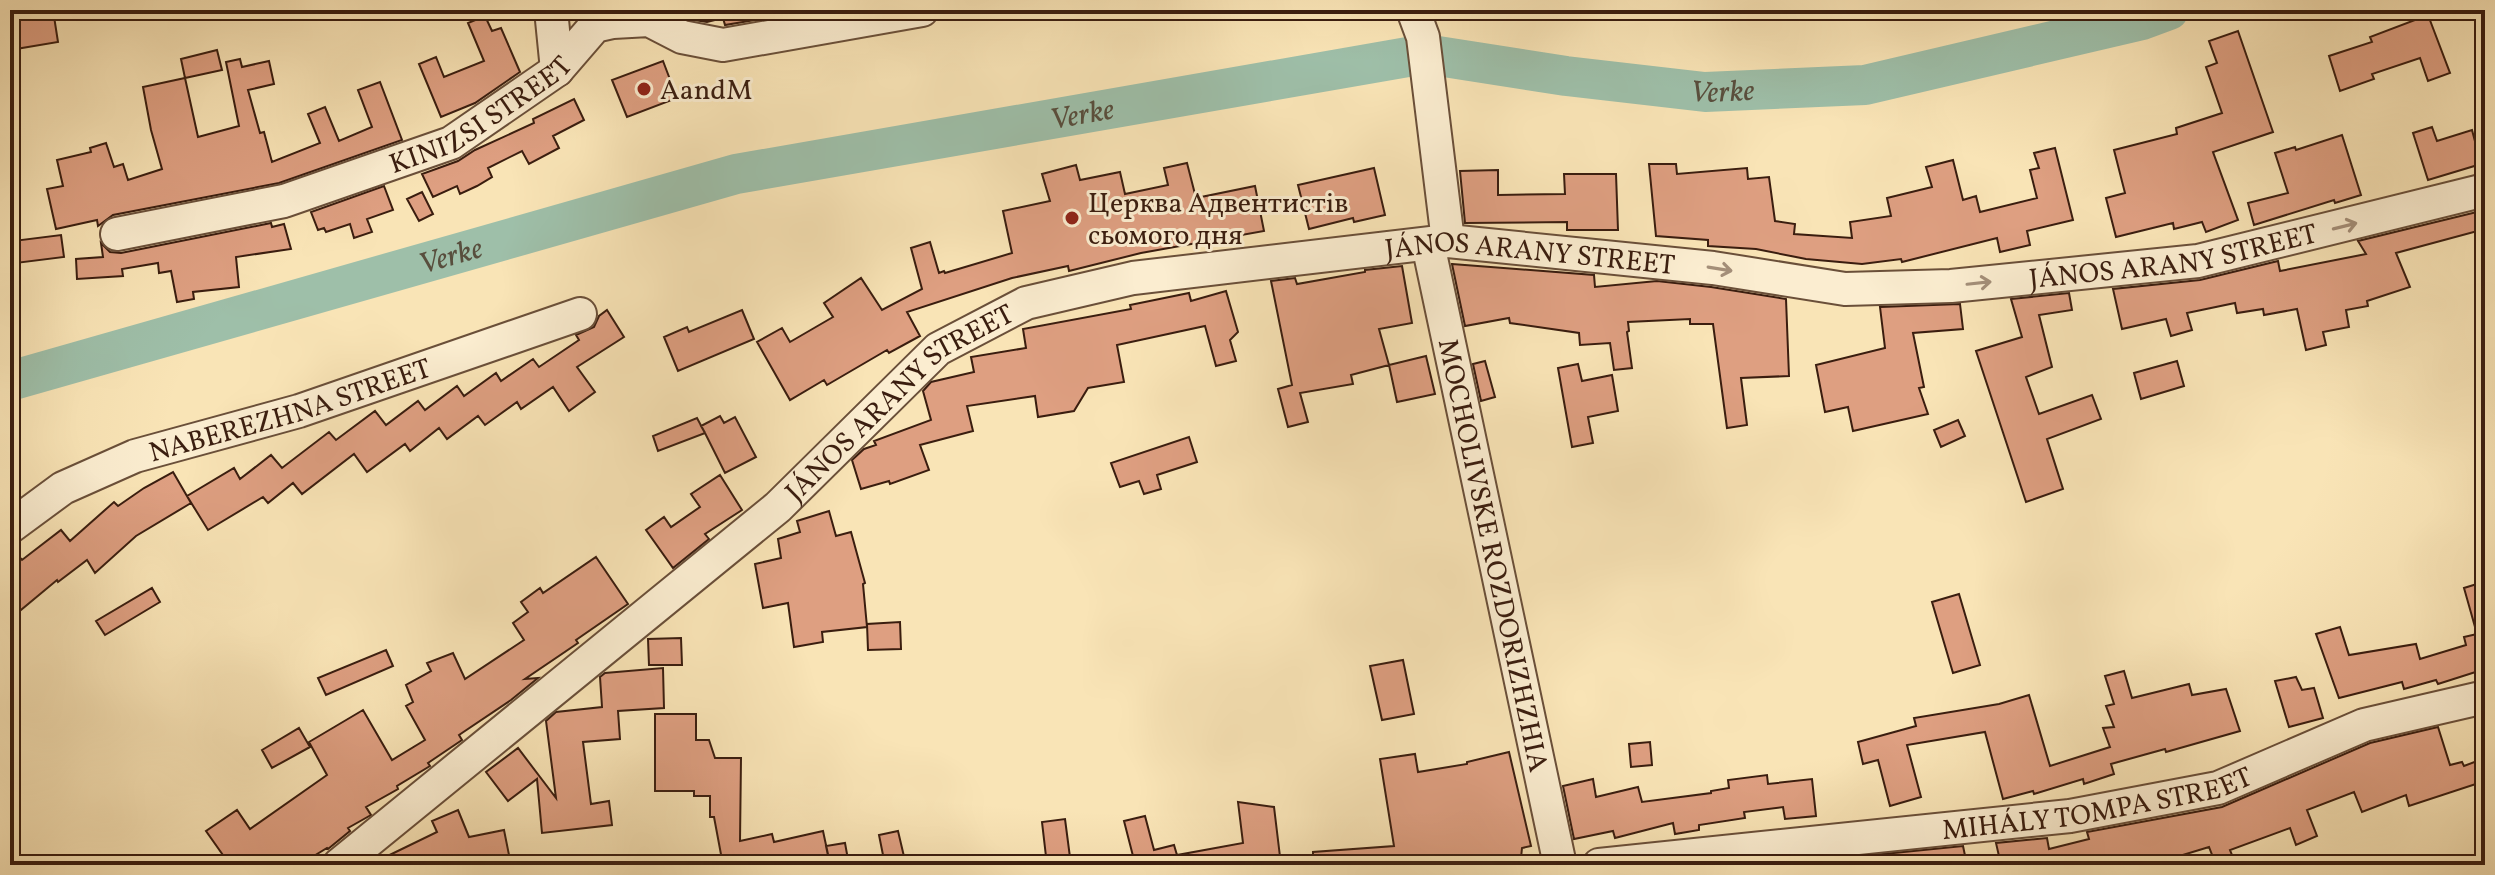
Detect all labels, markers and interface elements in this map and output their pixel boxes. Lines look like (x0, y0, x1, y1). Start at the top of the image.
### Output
street label: KINIZSI STREET (385, 48, 583, 185)
water label: Verke (1687, 71, 1755, 116)
place label: AandM (660, 72, 752, 111)
marker: AandM (635, 80, 653, 98)
water label: Verke (1047, 89, 1118, 142)
place label: Церква Адвентистів сьомого дня (1088, 185, 1348, 256)
marker: Церква Адвентистів сьомого дня (1063, 209, 1081, 227)
street label: JÁNOS ARANY STREET (2027, 215, 2322, 300)
one-way arrow (2332, 217, 2358, 232)
street label: JÁNOS ARANY STREET (1383, 223, 1677, 286)
water label: Verke (414, 228, 488, 286)
one-way arrow (1707, 262, 1733, 277)
one-way arrow (1965, 276, 1991, 291)
street label: JÁNOS ARANY STREET (777, 296, 1021, 512)
street label: MOCHOLIVSKE ROZDORIZHZHIA (1427, 335, 1557, 776)
street label: NABEREZHNA STREET (145, 350, 437, 473)
street label: MIHÁLY TOMPA STREET (1940, 758, 2259, 851)

